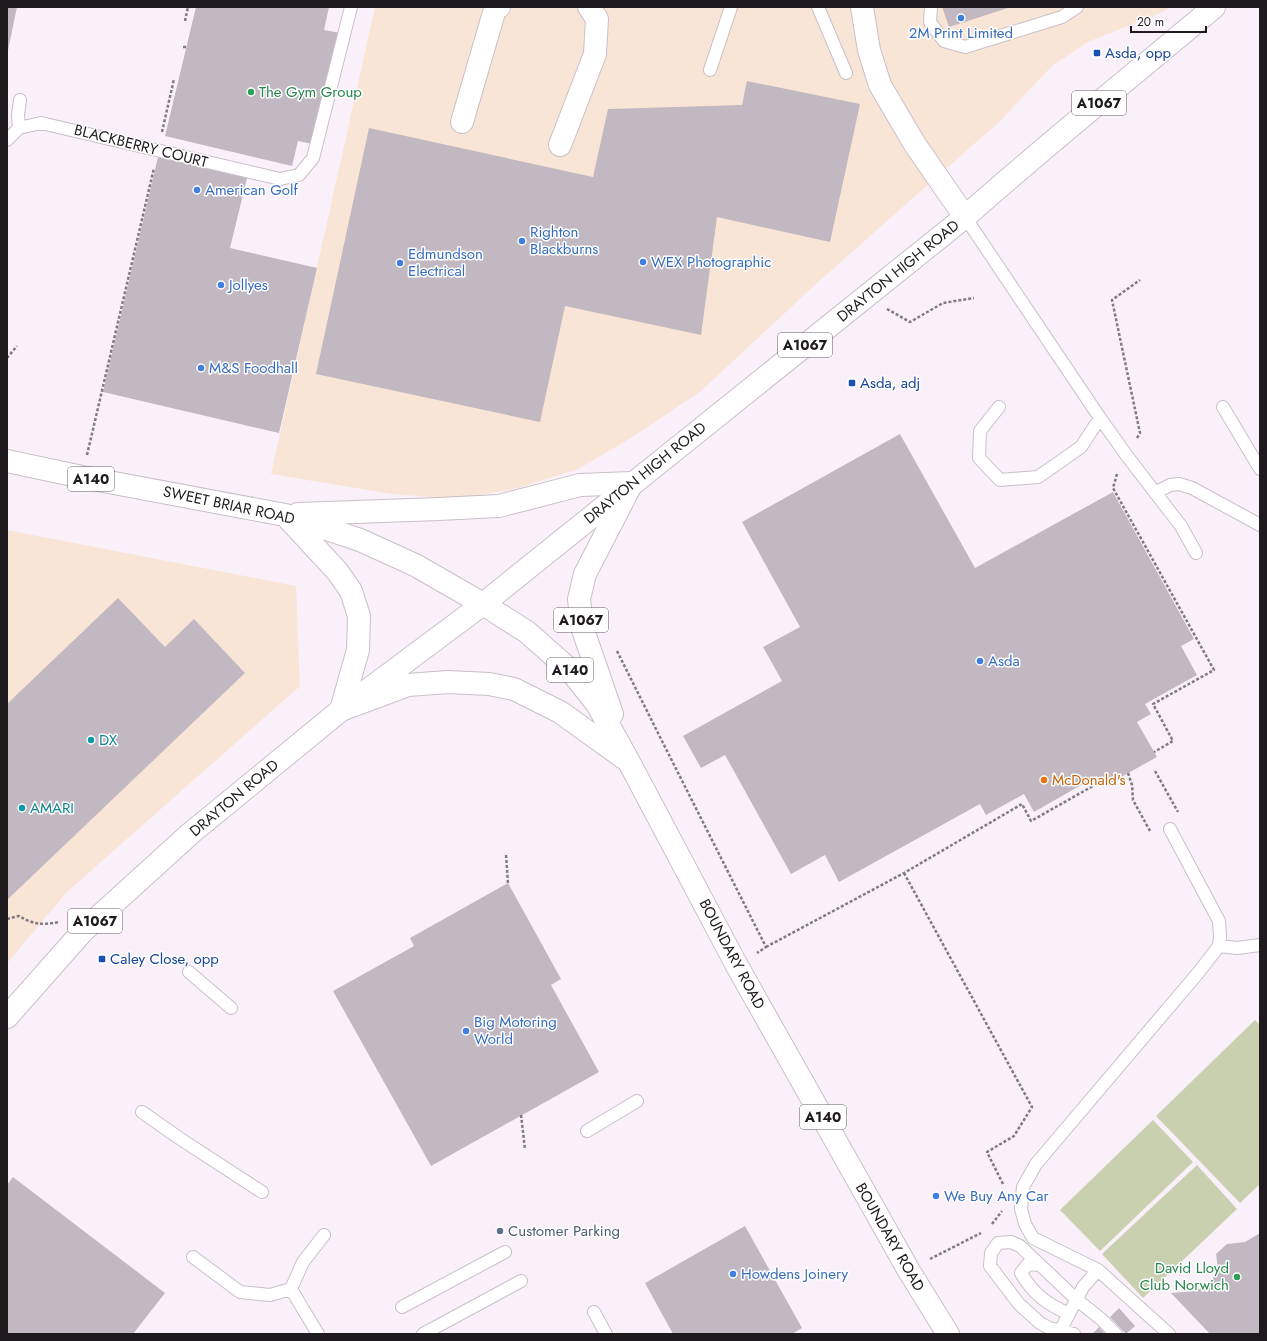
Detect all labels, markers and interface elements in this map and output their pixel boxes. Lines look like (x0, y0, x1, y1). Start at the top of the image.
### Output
scale bar (1131, 8, 1206, 34)
marker: 2M Print Limited (956, 13, 966, 23)
text: 20 m (1137, 13, 1164, 31)
place label: 2M Print Limited (909, 22, 1013, 44)
place label: Asda, opp (1105, 42, 1172, 64)
marker: Asda, opp (1092, 48, 1102, 58)
place label: The Gym Group (259, 81, 362, 103)
marker: The Gym Group (246, 87, 256, 97)
road number: A1067 (1072, 91, 1126, 115)
street label: BLACKBERRY COURT (72, 119, 210, 173)
place label: American Golf (205, 179, 298, 201)
marker: American Golf (192, 185, 202, 195)
street label: DRAYTON HIGH ROAD (832, 215, 964, 327)
place label: Righton Blackburns (530, 221, 598, 260)
marker: Righton Blackburns (517, 236, 527, 246)
place label: Edmundson Electrical (408, 243, 483, 282)
place label: WEX Photographic (651, 251, 771, 273)
marker: WEX Photographic (638, 257, 648, 267)
marker: Edmundson Electrical (395, 258, 405, 268)
place label: Jollyes (227, 274, 268, 296)
marker: Jollyes (216, 280, 226, 290)
road number: A1067 (778, 333, 832, 357)
place label: M&S Foodhall (209, 357, 298, 379)
marker: M&S Foodhall (196, 363, 206, 373)
place label: Asda, adj (860, 372, 920, 394)
marker: Asda, adj (847, 378, 857, 388)
street label: DRAYTON HIGH ROAD (579, 417, 711, 529)
road number: A140 (68, 467, 114, 491)
street label: SWEET BRIAR ROAD (161, 480, 297, 530)
road number: A1067 (554, 608, 608, 632)
place label: Asda (988, 650, 1020, 672)
marker: Asda (975, 656, 985, 666)
road number: A140 (547, 658, 593, 682)
place label: DX (99, 729, 118, 751)
marker: DX (86, 735, 96, 745)
street label: DRAYTON ROAD (185, 754, 283, 842)
place label: McDonald's (1052, 769, 1126, 791)
marker: McDonald's (1039, 775, 1049, 785)
place label: AMARI (30, 797, 74, 819)
marker: AMARI (17, 803, 27, 813)
street label: BOUNDARY ROAD (694, 895, 770, 1013)
road number: A1067 (68, 909, 122, 933)
place label: Caley Close, opp (110, 948, 219, 970)
marker: Caley Close, opp (97, 954, 107, 964)
place label: Big Motoring World (474, 1011, 557, 1050)
marker: Big Motoring World (461, 1026, 471, 1036)
road number: A140 (800, 1105, 846, 1129)
street label: BOUNDARY ROAD (850, 1179, 930, 1295)
place label: We Buy Any Car (944, 1185, 1050, 1207)
marker: We Buy Any Car (931, 1191, 941, 1201)
place label: Customer Parking (508, 1220, 620, 1242)
marker: Customer Parking (495, 1226, 505, 1236)
place label: David Lloyd Club Norwich (1140, 1257, 1229, 1296)
place label: Howdens Joinery (741, 1263, 848, 1285)
marker: Howdens Joinery (728, 1269, 738, 1279)
marker: David Lloyd Club Norwich (1232, 1272, 1242, 1282)

